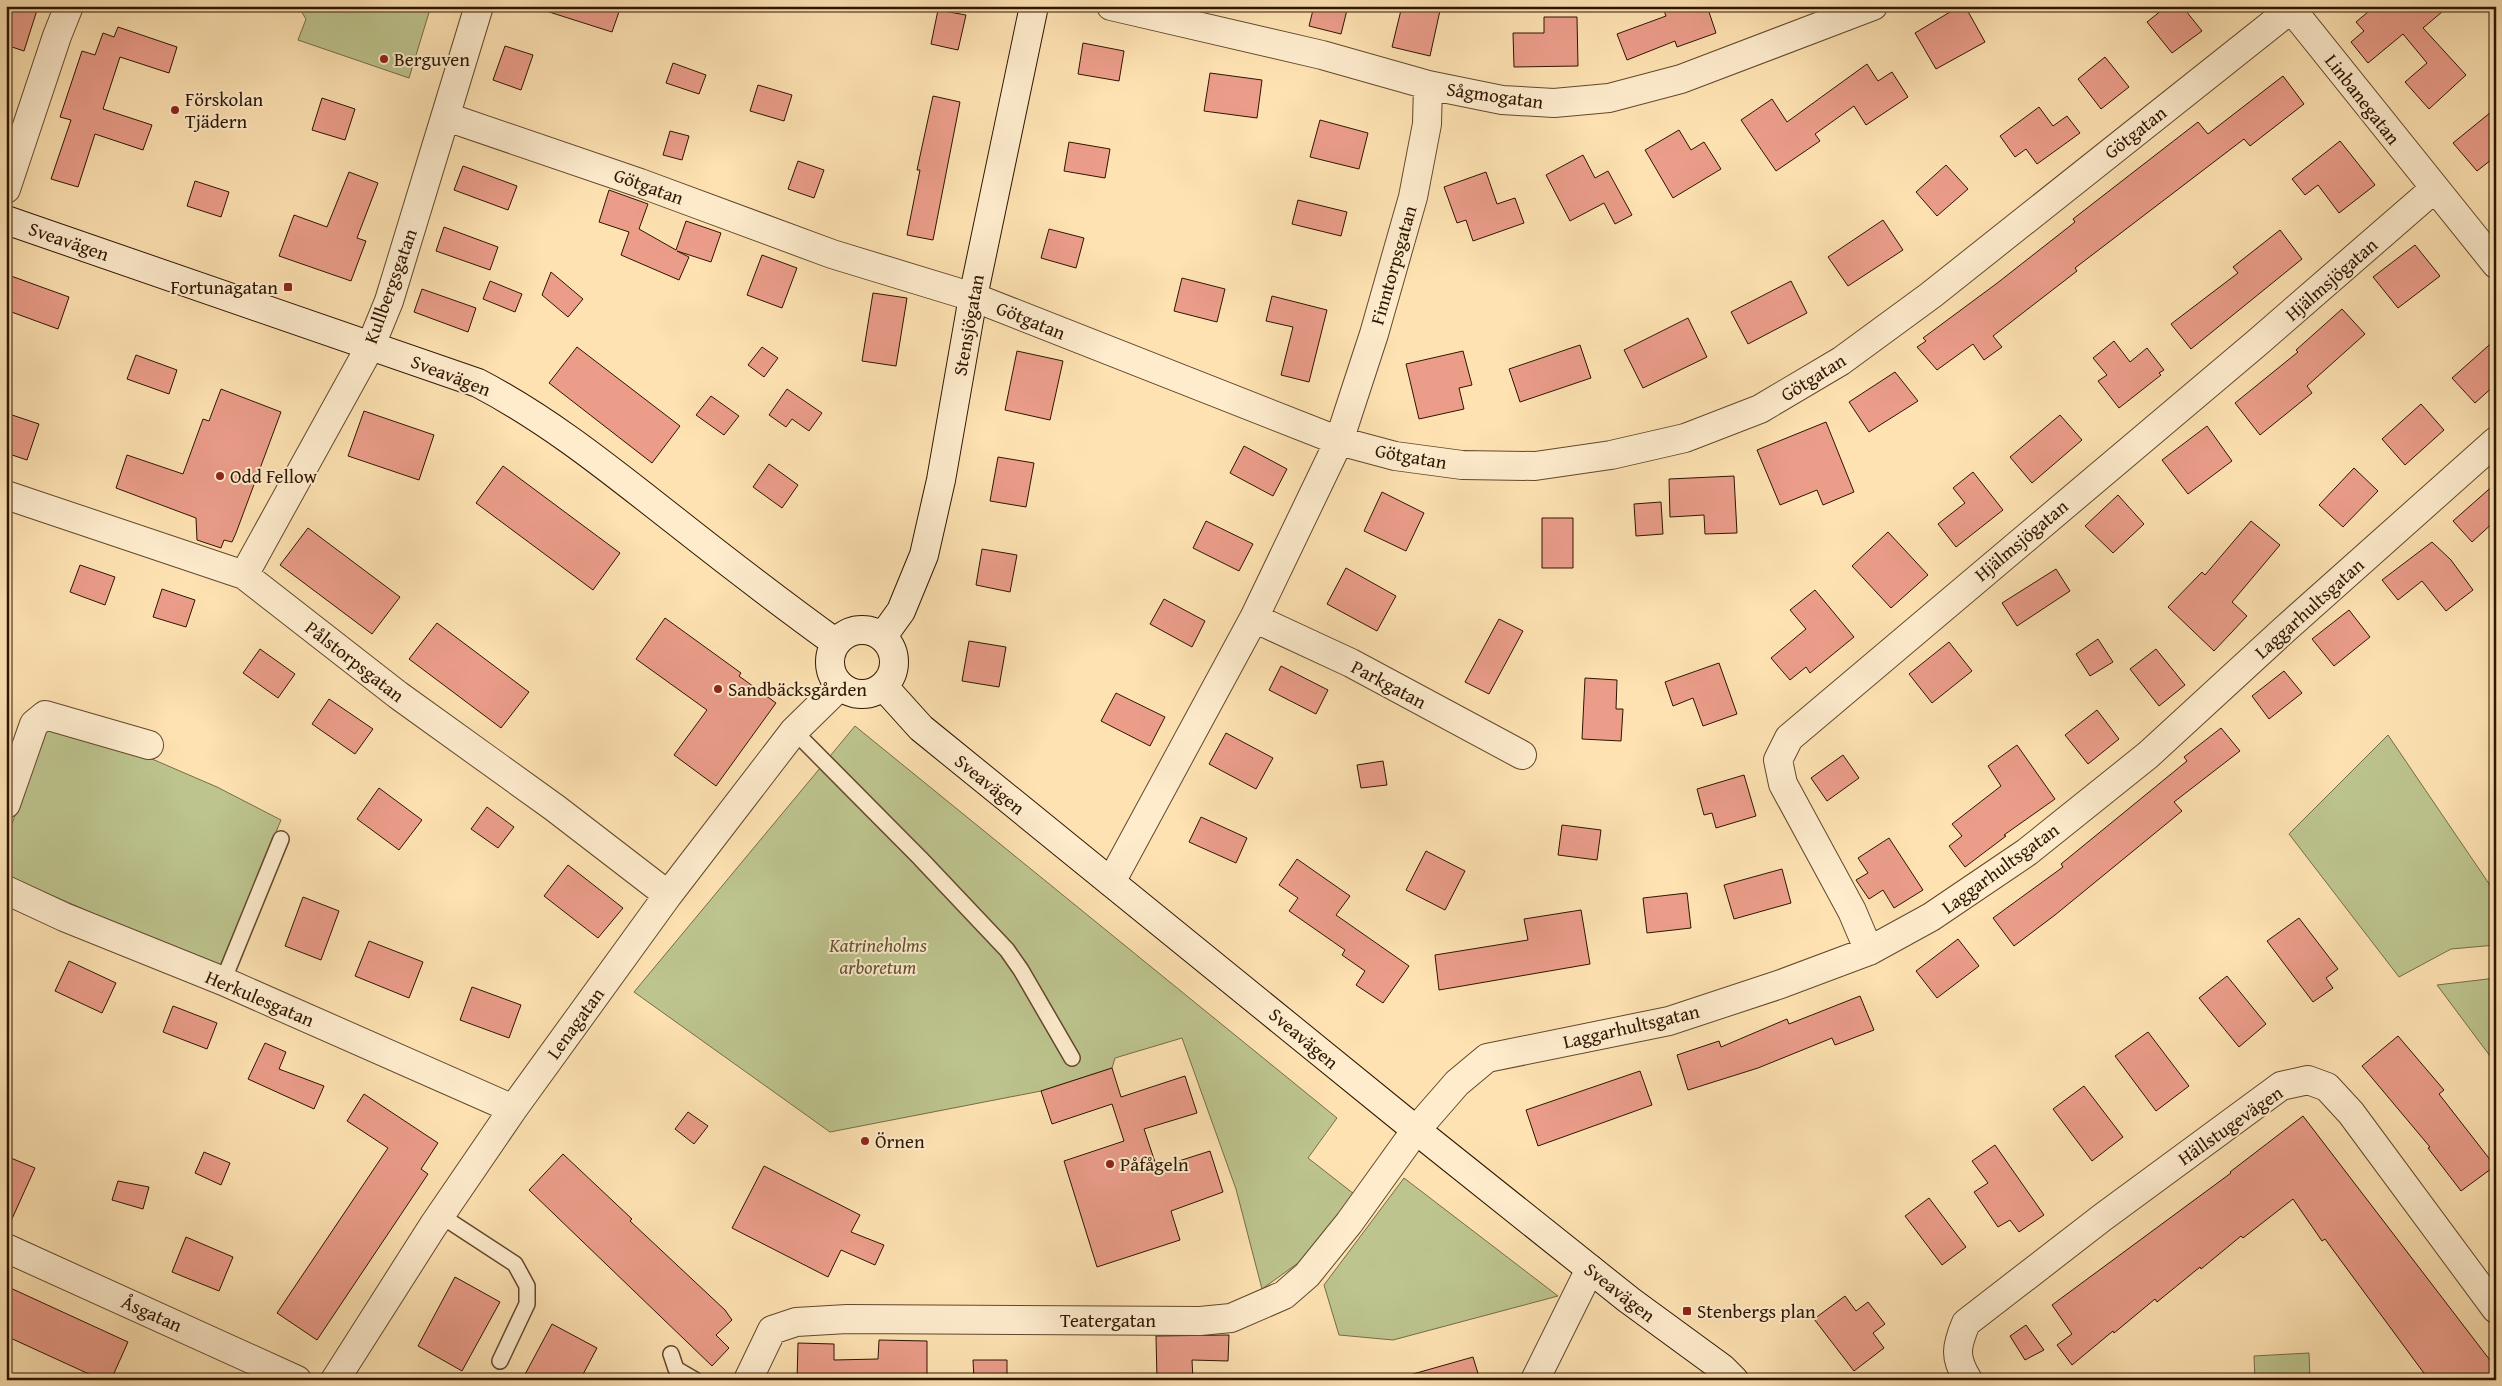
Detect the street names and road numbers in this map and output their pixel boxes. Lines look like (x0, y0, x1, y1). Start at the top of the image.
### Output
street label: Linbanegatan (2319, 48, 2408, 151)
street label: Sågmogatan (1445, 74, 1546, 116)
street label: Götgatan (2098, 98, 2172, 165)
street label: Götgatan (610, 160, 688, 212)
street label: Finntorpsgatan (1363, 202, 1423, 328)
street label: Sveavägen (25, 214, 113, 268)
street label: Kullbergsgatan (356, 224, 424, 347)
street label: Hjälmsjögatan (2279, 231, 2384, 327)
street label: Stensjögatan (945, 272, 991, 378)
street label: Götgatan (992, 293, 1070, 347)
street label: Götgatan (1775, 346, 1851, 408)
street label: Sveavägen (407, 347, 495, 403)
street label: Götgatan (1373, 436, 1449, 476)
street label: Hjälmsjögatan (1968, 492, 2074, 588)
street label: Laggarhultsgatan (2248, 551, 2370, 665)
street label: Pålstorpsgatan (300, 613, 411, 709)
street label: Parkgatan (1346, 653, 1432, 716)
street label: Sveavägen (949, 747, 1031, 821)
street label: Laggarhultsgatan (1935, 816, 2065, 920)
street label: Herkulesgatan (201, 962, 319, 1034)
street label: Lenagatan (539, 981, 611, 1065)
street label: Laggarhultsgatan (1560, 997, 1702, 1055)
street label: Sveavägen (1263, 1000, 1345, 1076)
street label: Hällstugevägen (2172, 1078, 2289, 1172)
street label: Sveavägen (1579, 1255, 1662, 1329)
street label: Åsgatan (117, 1287, 187, 1339)
street label: Teatergatan (1060, 1306, 1156, 1334)

